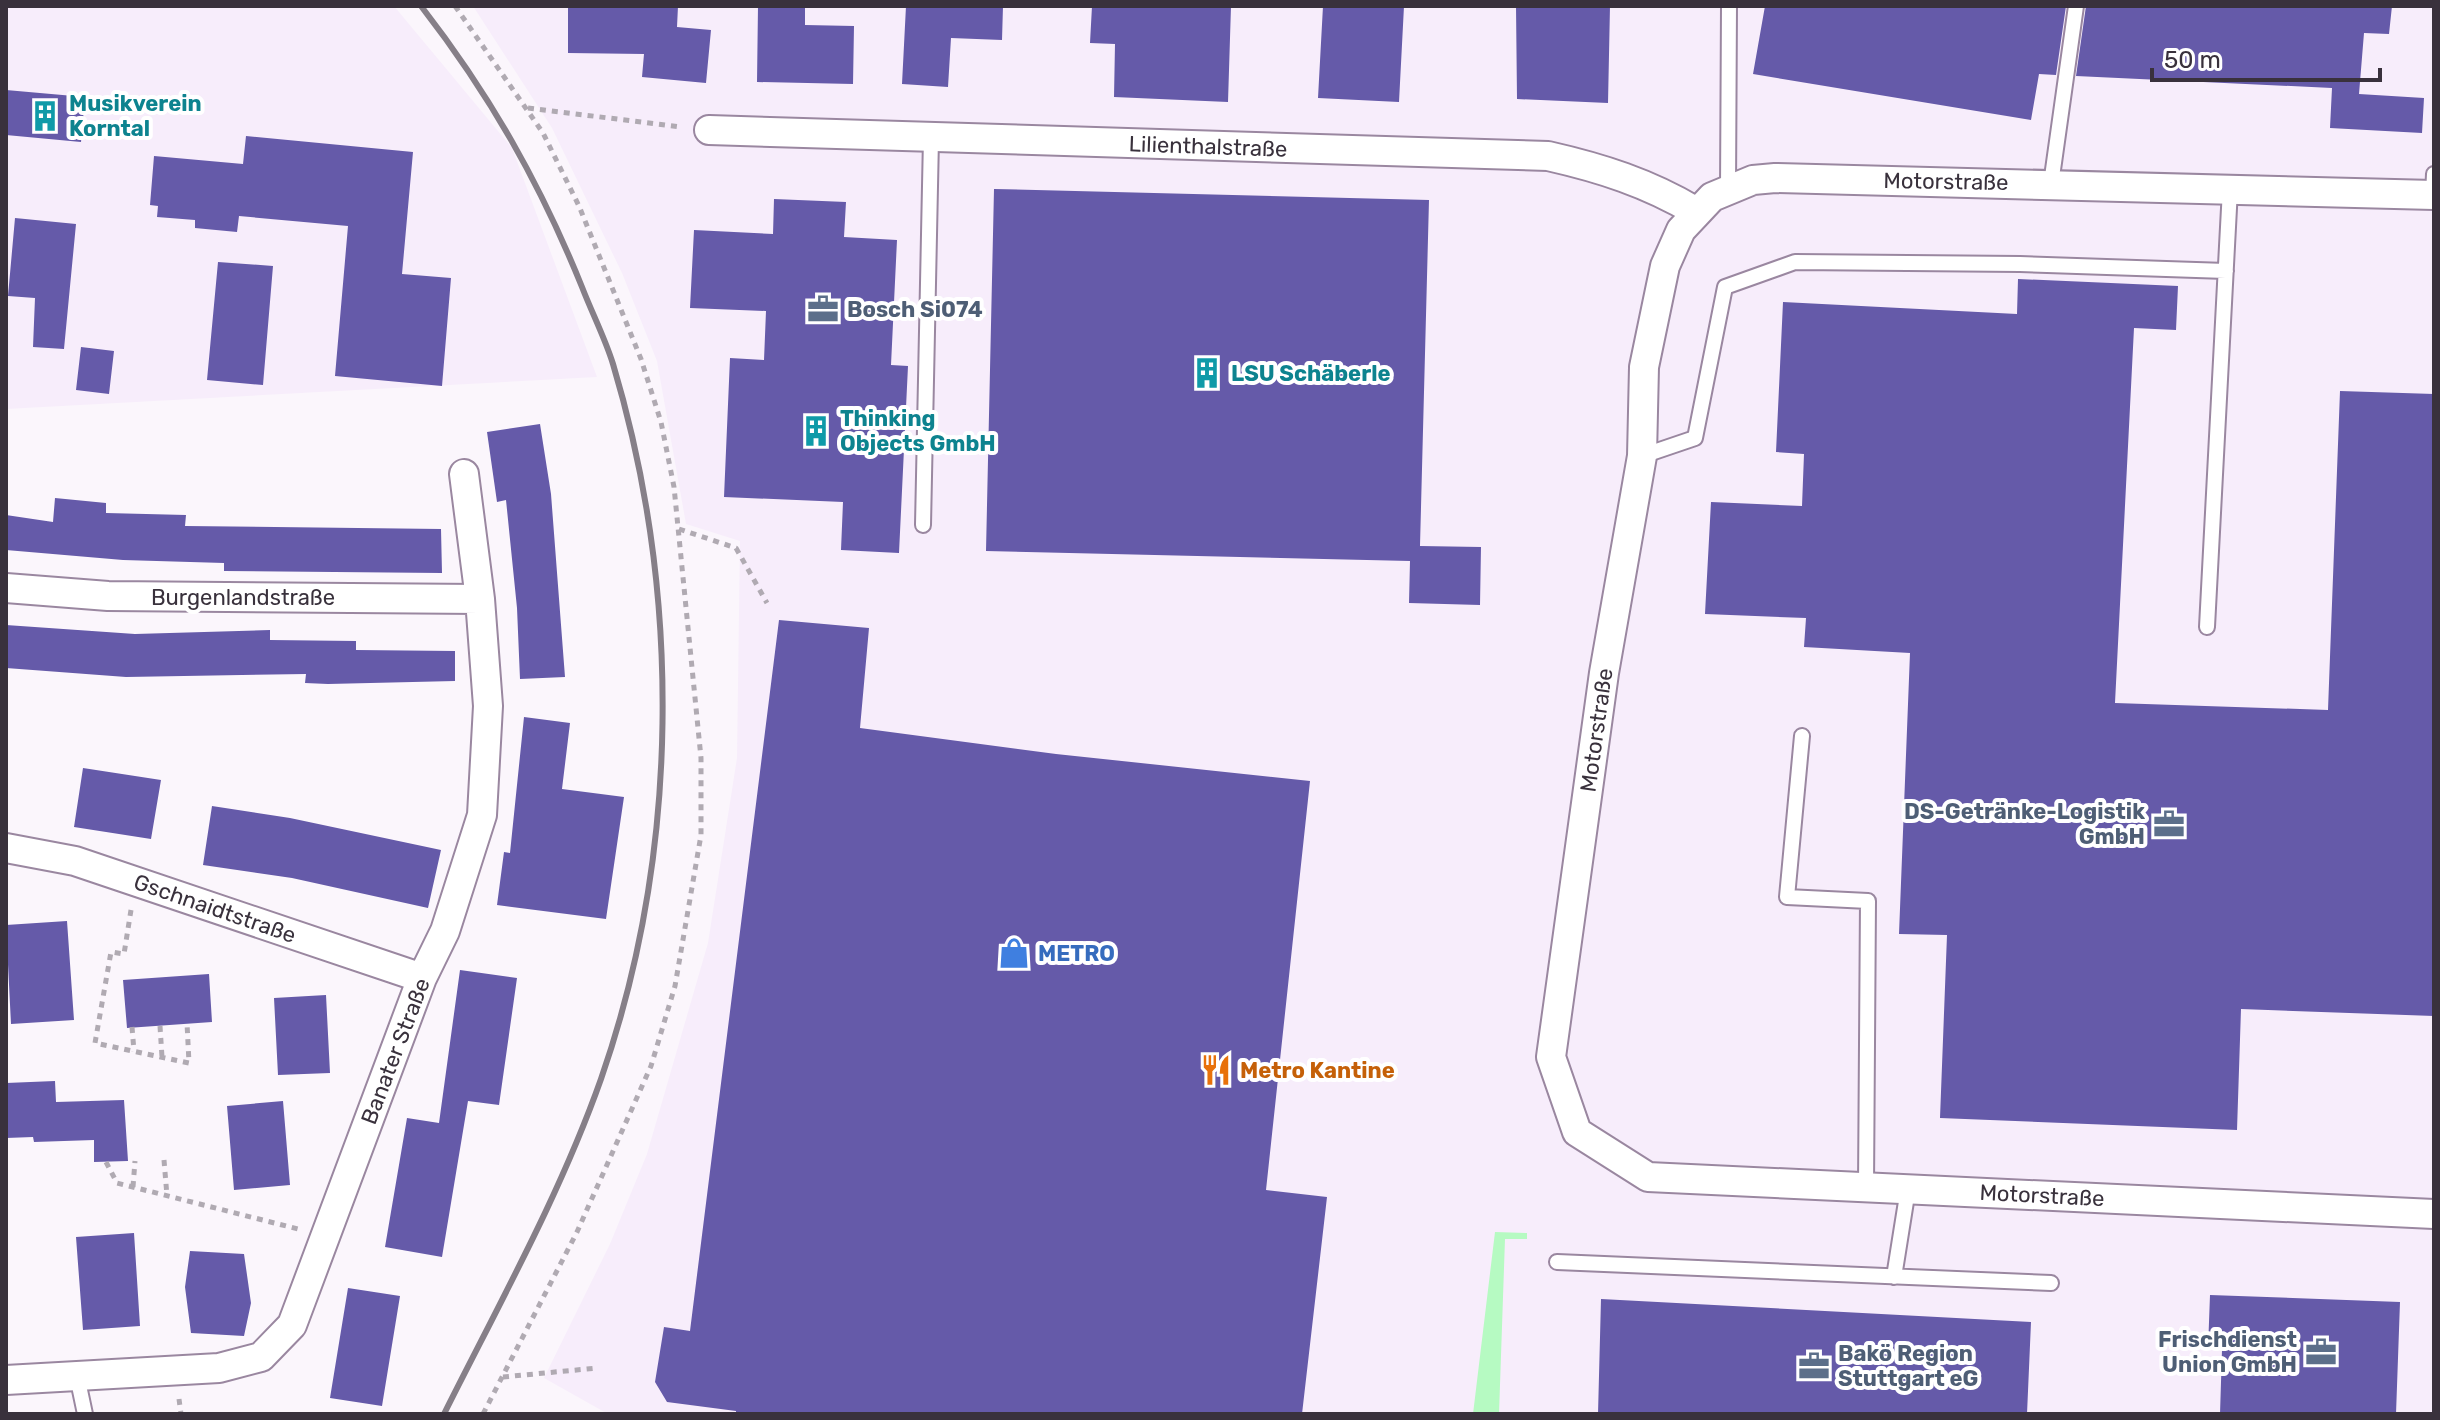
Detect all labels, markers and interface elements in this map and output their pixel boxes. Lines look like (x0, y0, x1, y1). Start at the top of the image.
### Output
scale bar (2152, 32, 2380, 82)
text: 50 m (2164, 46, 2221, 74)
place label: Musikverein Korntal (69, 90, 202, 142)
building icon: Musikverein Korntal (28, 99, 62, 133)
street label: Lilienthalstraße (1128, 130, 1288, 163)
street label: Motorstraße (1883, 167, 2009, 196)
office icon: Bosch Si074 (806, 292, 840, 326)
place label: Bosch Si074 (847, 296, 983, 323)
building icon: LSU Schäberle (1190, 356, 1224, 390)
place label: LSU Schäberle (1231, 360, 1391, 387)
place label: Thinking Objects GmbH (840, 405, 996, 457)
building icon: Thinking Objects GmbH (799, 414, 833, 448)
street label: Burgenlandstraße (151, 584, 335, 611)
street label: Motorstraße (1574, 666, 1619, 794)
place label: DS-Getränke-Logistik GmbH (1904, 798, 2145, 850)
office icon: DS-Getränke-Logistik GmbH (2152, 807, 2186, 841)
street label: Gschnaidtstraße (130, 868, 299, 949)
shop icon: METRO (997, 936, 1031, 970)
place label: METRO (1038, 940, 1115, 967)
street label: Banater Straße (355, 974, 436, 1128)
restaurant icon: Metro Kantine (1199, 1053, 1233, 1087)
place label: Metro Kantine (1240, 1057, 1395, 1084)
street label: Motorstraße (1979, 1179, 2105, 1212)
place label: Frischdienst Union GmbH (2158, 1326, 2297, 1378)
office icon: Frischdienst Union GmbH (2304, 1335, 2338, 1369)
place label: Bakö Region Stuttgart eG (1838, 1340, 1978, 1392)
office icon: Bakö Region Stuttgart eG (1797, 1349, 1831, 1383)

